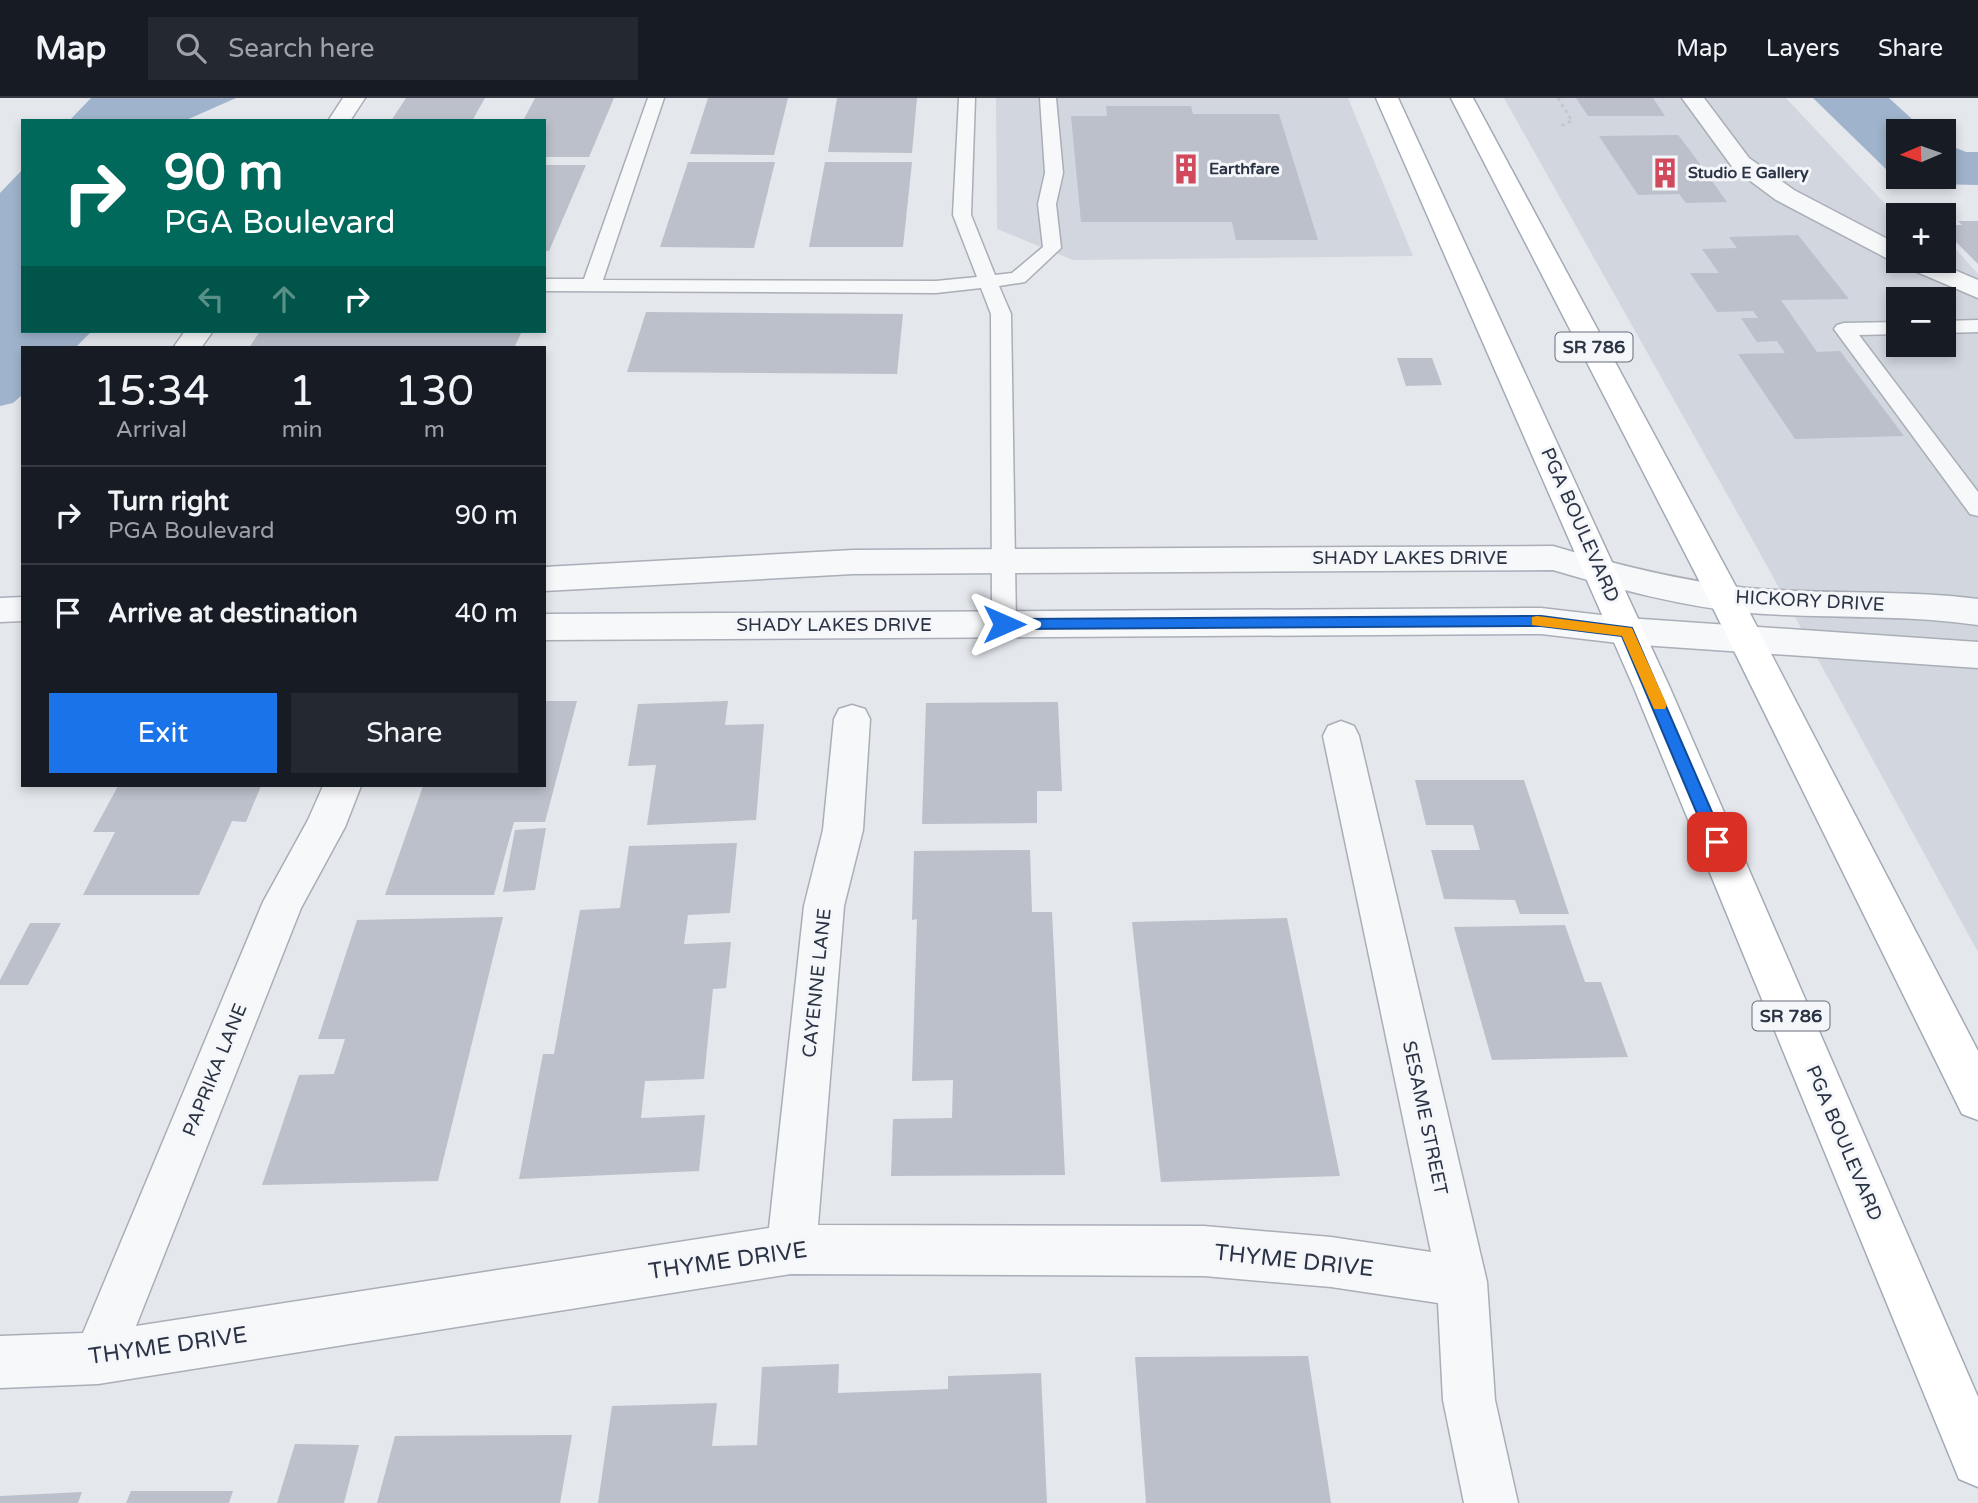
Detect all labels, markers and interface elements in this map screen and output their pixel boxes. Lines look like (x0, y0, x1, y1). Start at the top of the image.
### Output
search box (148, 17, 638, 80)
text: Map (35, 29, 106, 68)
icon: search (172, 29, 210, 67)
text: Search here (228, 33, 374, 64)
text: Map (1676, 34, 1728, 63)
text: Layers (1766, 34, 1840, 63)
text: Share (1878, 34, 1943, 63)
north arrow (1886, 119, 1956, 189)
map controls (1886, 119, 1956, 357)
text: 90 m (164, 144, 283, 203)
icon: right (49, 147, 140, 238)
building icon: Earthfare (1169, 152, 1203, 186)
building icon: Studio E Gallery (1648, 156, 1682, 190)
place label: Earthfare (1209, 159, 1280, 179)
place label: Studio E Gallery (1688, 163, 1809, 183)
button: + (1886, 203, 1956, 273)
text: PGA Boulevard (164, 204, 396, 242)
icon: left (192, 280, 230, 318)
icon: ahead (265, 280, 303, 318)
icon: right (338, 280, 376, 318)
button: − (1886, 287, 1956, 357)
road number: SR 786 (1556, 332, 1632, 362)
text: 15:34 (93, 366, 210, 417)
text: 1 (289, 366, 315, 417)
text: 130 (395, 366, 474, 417)
text: Arrival (116, 416, 187, 444)
text: min (282, 416, 323, 444)
text: m (424, 416, 445, 444)
street label: PGA BOULEVARD (1536, 444, 1624, 606)
text: Turn right (108, 486, 229, 517)
icon: right (49, 496, 87, 534)
text: 90 m (455, 500, 518, 531)
text: PGA Boulevard (108, 517, 274, 545)
street label: SHADY LAKES DRIVE (1312, 547, 1508, 569)
street label: HICKORY DRIVE (1735, 586, 1885, 616)
position arrow (967, 587, 1041, 661)
icon: arrive (49, 594, 87, 632)
text: Arrive at destination (108, 598, 358, 629)
text: 40 m (455, 598, 518, 629)
street label: SHADY LAKES DRIVE (736, 614, 932, 636)
button: Exit (49, 693, 277, 773)
button: Share (291, 693, 518, 773)
pin (1687, 812, 1747, 872)
icon: arrive (1698, 823, 1736, 861)
street label: CAYENNE LANE (798, 907, 836, 1059)
street label: PAPRIKA LANE (178, 1000, 252, 1140)
road number: SR 786 (1752, 1001, 1830, 1030)
street label: SESAME STREET (1398, 1039, 1452, 1198)
street label: PGA BOULEVARD (1801, 1062, 1887, 1224)
street label: THYME DRIVE (647, 1236, 809, 1286)
street label: THYME DRIVE (1213, 1239, 1375, 1283)
street label: THYME DRIVE (87, 1321, 249, 1371)

